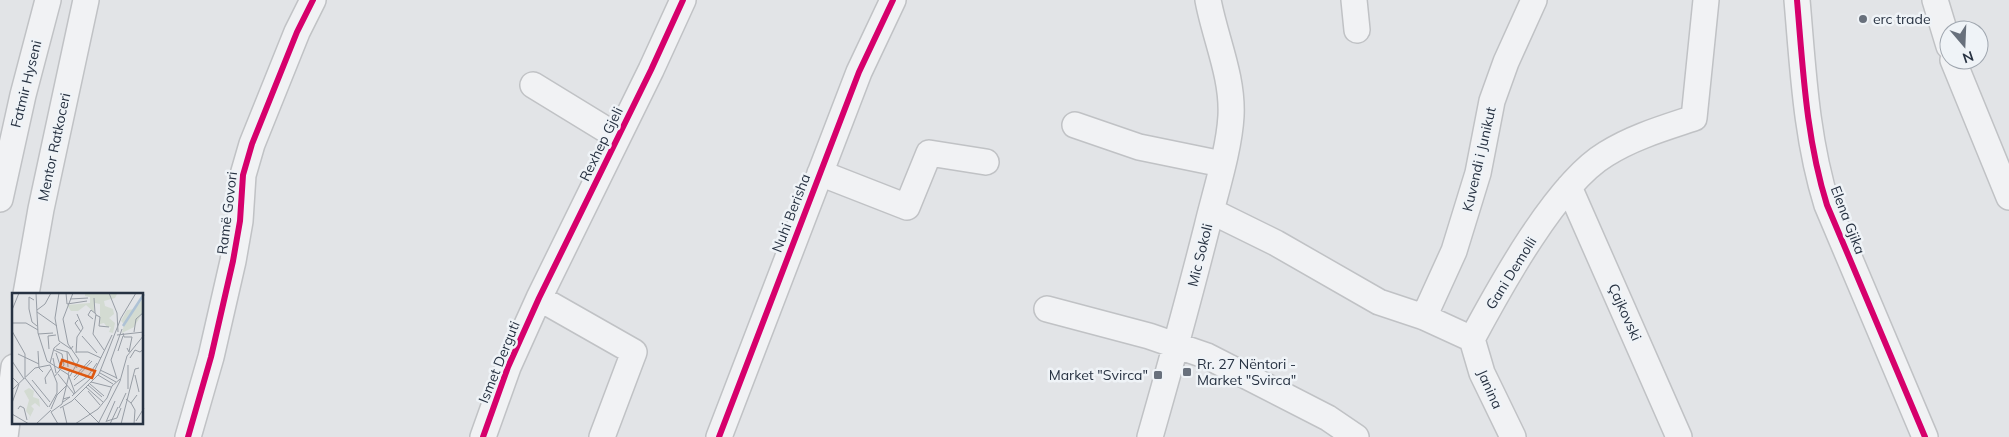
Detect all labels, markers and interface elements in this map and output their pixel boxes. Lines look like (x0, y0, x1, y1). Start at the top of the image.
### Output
place label: erc trade (1873, 10, 1931, 28)
marker: erc trade (1857, 13, 1869, 25)
north arrow (1939, 20, 1989, 70)
street label: Fatmir Hyseni (6, 38, 46, 130)
text: N (1960, 47, 1976, 68)
street label: Mentor Ratkoceri (34, 91, 74, 203)
street label: Rexhep Gjeli (575, 104, 627, 184)
street label: Kuvendi i Junikut (1458, 105, 1500, 213)
street label: Ramë Govori (213, 170, 241, 256)
street label: Nuhi Berisha (768, 171, 814, 255)
street label: Elena Gjika (1827, 183, 1869, 257)
street label: Mic Sokoli (1183, 222, 1217, 288)
street label: Gani Demolli (1482, 233, 1540, 313)
street label: Çajkovski (1604, 281, 1646, 343)
inset map (12, 293, 144, 424)
street label: Ismet Derguti (474, 318, 524, 406)
place label: Rr. 27 Nëntori - Market "Svirca" (1197, 355, 1296, 389)
place label: Market "Svirca" (1049, 366, 1148, 384)
marker: Rr. 27 Nëntori - Market "Svirca" (1181, 366, 1193, 378)
street label: Janina (1473, 367, 1507, 411)
marker: Market "Svirca" (1152, 369, 1164, 381)

